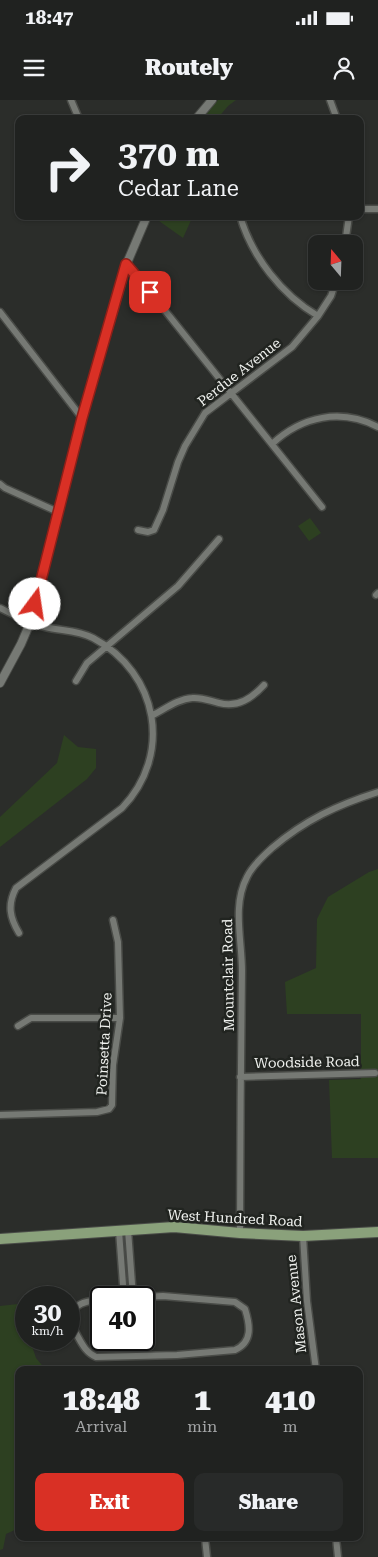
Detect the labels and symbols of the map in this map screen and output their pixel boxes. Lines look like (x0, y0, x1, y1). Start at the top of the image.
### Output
north arrow (308, 235, 362, 290)
pin (129, 271, 171, 313)
street label: Perdue Avenue (194, 334, 284, 409)
position arrow (8, 577, 60, 629)
street label: Mountclair Road (219, 919, 237, 1031)
street label: Poinsetta Drive (93, 992, 115, 1096)
street label: Woodside Road (254, 1053, 360, 1071)
street label: West Hundred Road (167, 1206, 303, 1230)
street label: Mason Avenue (283, 1254, 309, 1354)
speed limit sign: 40 (90, 1286, 155, 1351)

